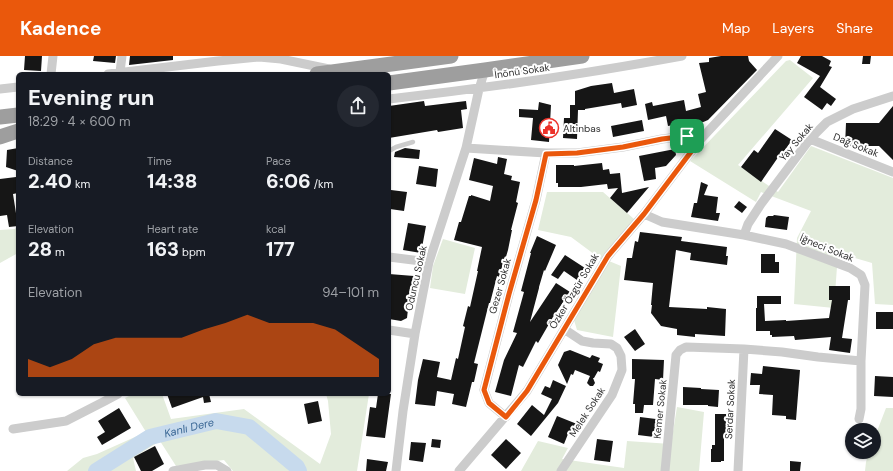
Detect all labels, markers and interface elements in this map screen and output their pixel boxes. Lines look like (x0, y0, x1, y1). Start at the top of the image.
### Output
text: Kadence (20, 16, 101, 41)
text: Map (722, 19, 750, 37)
text: Layers (772, 19, 814, 37)
text: Share (836, 19, 873, 37)
street label: İnönü Sokak (494, 61, 550, 81)
text: Evening run (28, 83, 154, 112)
button: share (337, 85, 379, 127)
text: 18:29 · 4 × 600 m (28, 113, 131, 130)
public building icon: Altinbas (538, 117, 560, 139)
pin (670, 119, 704, 153)
street label: Yay Sokak (776, 120, 816, 164)
place label: Altinbas (563, 122, 601, 135)
icon: arrive (676, 125, 698, 147)
street label: Dağ Sokak (831, 130, 881, 160)
text: Distance (28, 154, 73, 168)
text: Time (147, 154, 172, 168)
text: Pace (266, 154, 291, 168)
text: 2.40 (28, 168, 72, 194)
text: 14:38 (147, 168, 197, 194)
text: 6:06 (266, 168, 311, 194)
text: km (72, 177, 90, 191)
text: /km (311, 177, 333, 191)
text: Elevation (28, 222, 74, 236)
text: Heart rate (147, 222, 198, 236)
text: kcal (266, 222, 286, 236)
street label: İğneci Sokak (798, 231, 856, 265)
text: 28 (28, 236, 52, 262)
text: 163 (147, 236, 179, 262)
text: 177 (266, 236, 295, 262)
street label: Oduncu Sokak (402, 244, 430, 312)
text: m (52, 245, 65, 259)
text: bpm (179, 245, 206, 259)
street label: Özker Özgür Sokak (546, 251, 602, 331)
street label: Gezer Sokak (486, 257, 514, 315)
text: Elevation (28, 284, 82, 301)
text: 94–101 m (322, 284, 379, 301)
street label: Kemer Sokak (650, 379, 670, 439)
street label: Serdar Sokak (722, 379, 738, 439)
street label: Melek Sokak (566, 385, 608, 439)
water label: Kanlı Dere (163, 415, 215, 440)
map controls (845, 423, 881, 459)
button: layers (845, 423, 881, 459)

